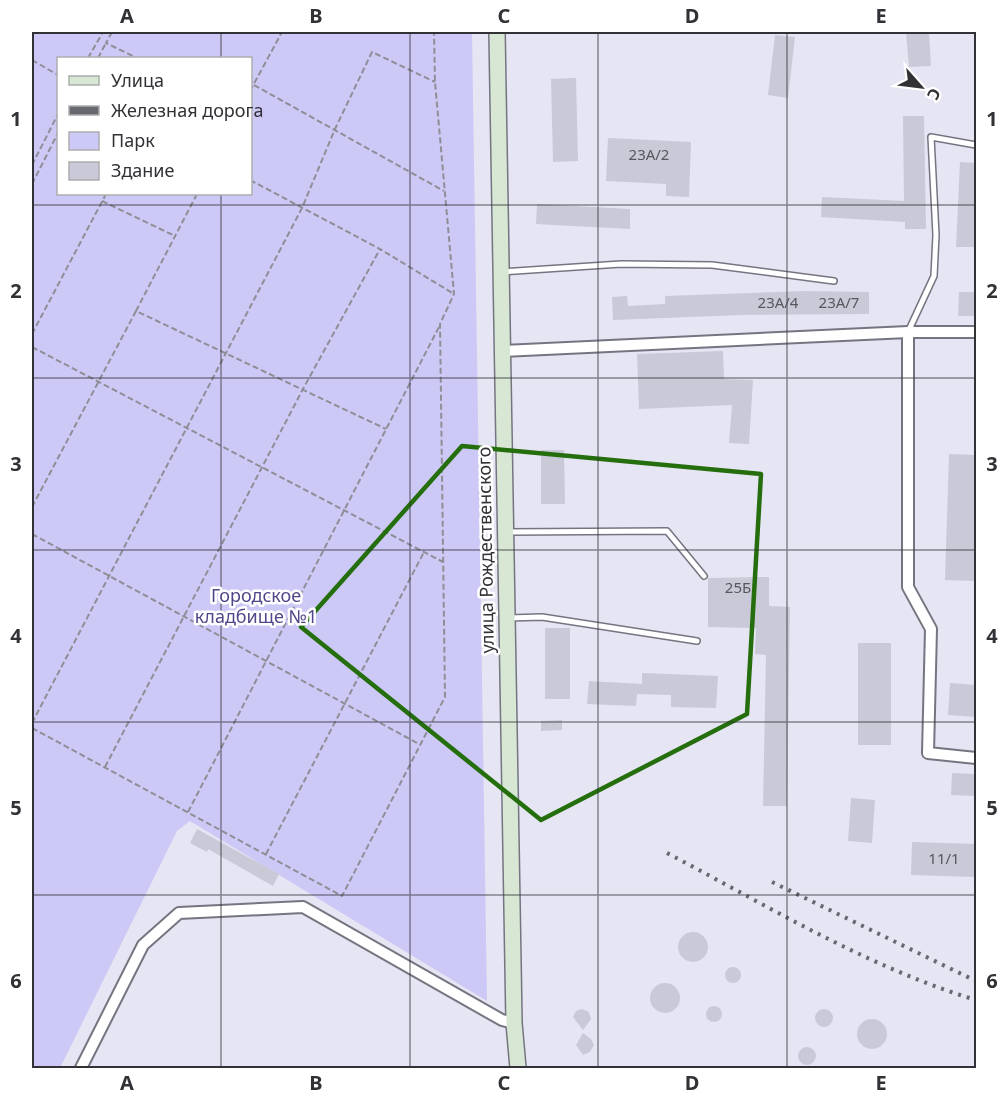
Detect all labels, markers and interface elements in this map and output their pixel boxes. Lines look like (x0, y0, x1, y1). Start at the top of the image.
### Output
text: A (120, 2, 134, 29)
text: B (309, 2, 323, 29)
text: C (498, 2, 511, 29)
text: D (685, 2, 699, 29)
text: E (875, 2, 887, 29)
legend (57, 57, 252, 195)
north arrow (891, 57, 951, 117)
text: Улица (111, 68, 164, 92)
text: С (922, 84, 946, 104)
text: Железная дорога (111, 98, 263, 122)
text: 1 (10, 105, 22, 132)
text: 1 (986, 105, 998, 132)
text: Парк (111, 128, 155, 152)
house number: 23А/2 (629, 144, 669, 164)
text: Здание (111, 158, 175, 182)
text: 2 (10, 277, 22, 304)
text: 2 (986, 277, 998, 304)
house number: 23А/4 (758, 292, 799, 312)
house number: 23А/7 (819, 292, 859, 312)
street label: улица Рождественского (471, 446, 499, 654)
text: 3 (10, 450, 22, 477)
text: 3 (986, 450, 998, 477)
house number: 25Б (725, 577, 751, 597)
park label: Городское кладбище №1 (195, 583, 317, 628)
text: 4 (10, 622, 22, 649)
text: 4 (986, 622, 998, 649)
text: 5 (10, 794, 22, 821)
text: 5 (986, 794, 998, 821)
house number: 11/1 (928, 848, 960, 868)
text: 6 (10, 967, 22, 994)
text: 6 (986, 967, 998, 994)
text: A (120, 1069, 134, 1096)
text: B (309, 1069, 323, 1096)
text: C (498, 1069, 511, 1096)
text: D (685, 1069, 699, 1096)
text: E (875, 1069, 887, 1096)

